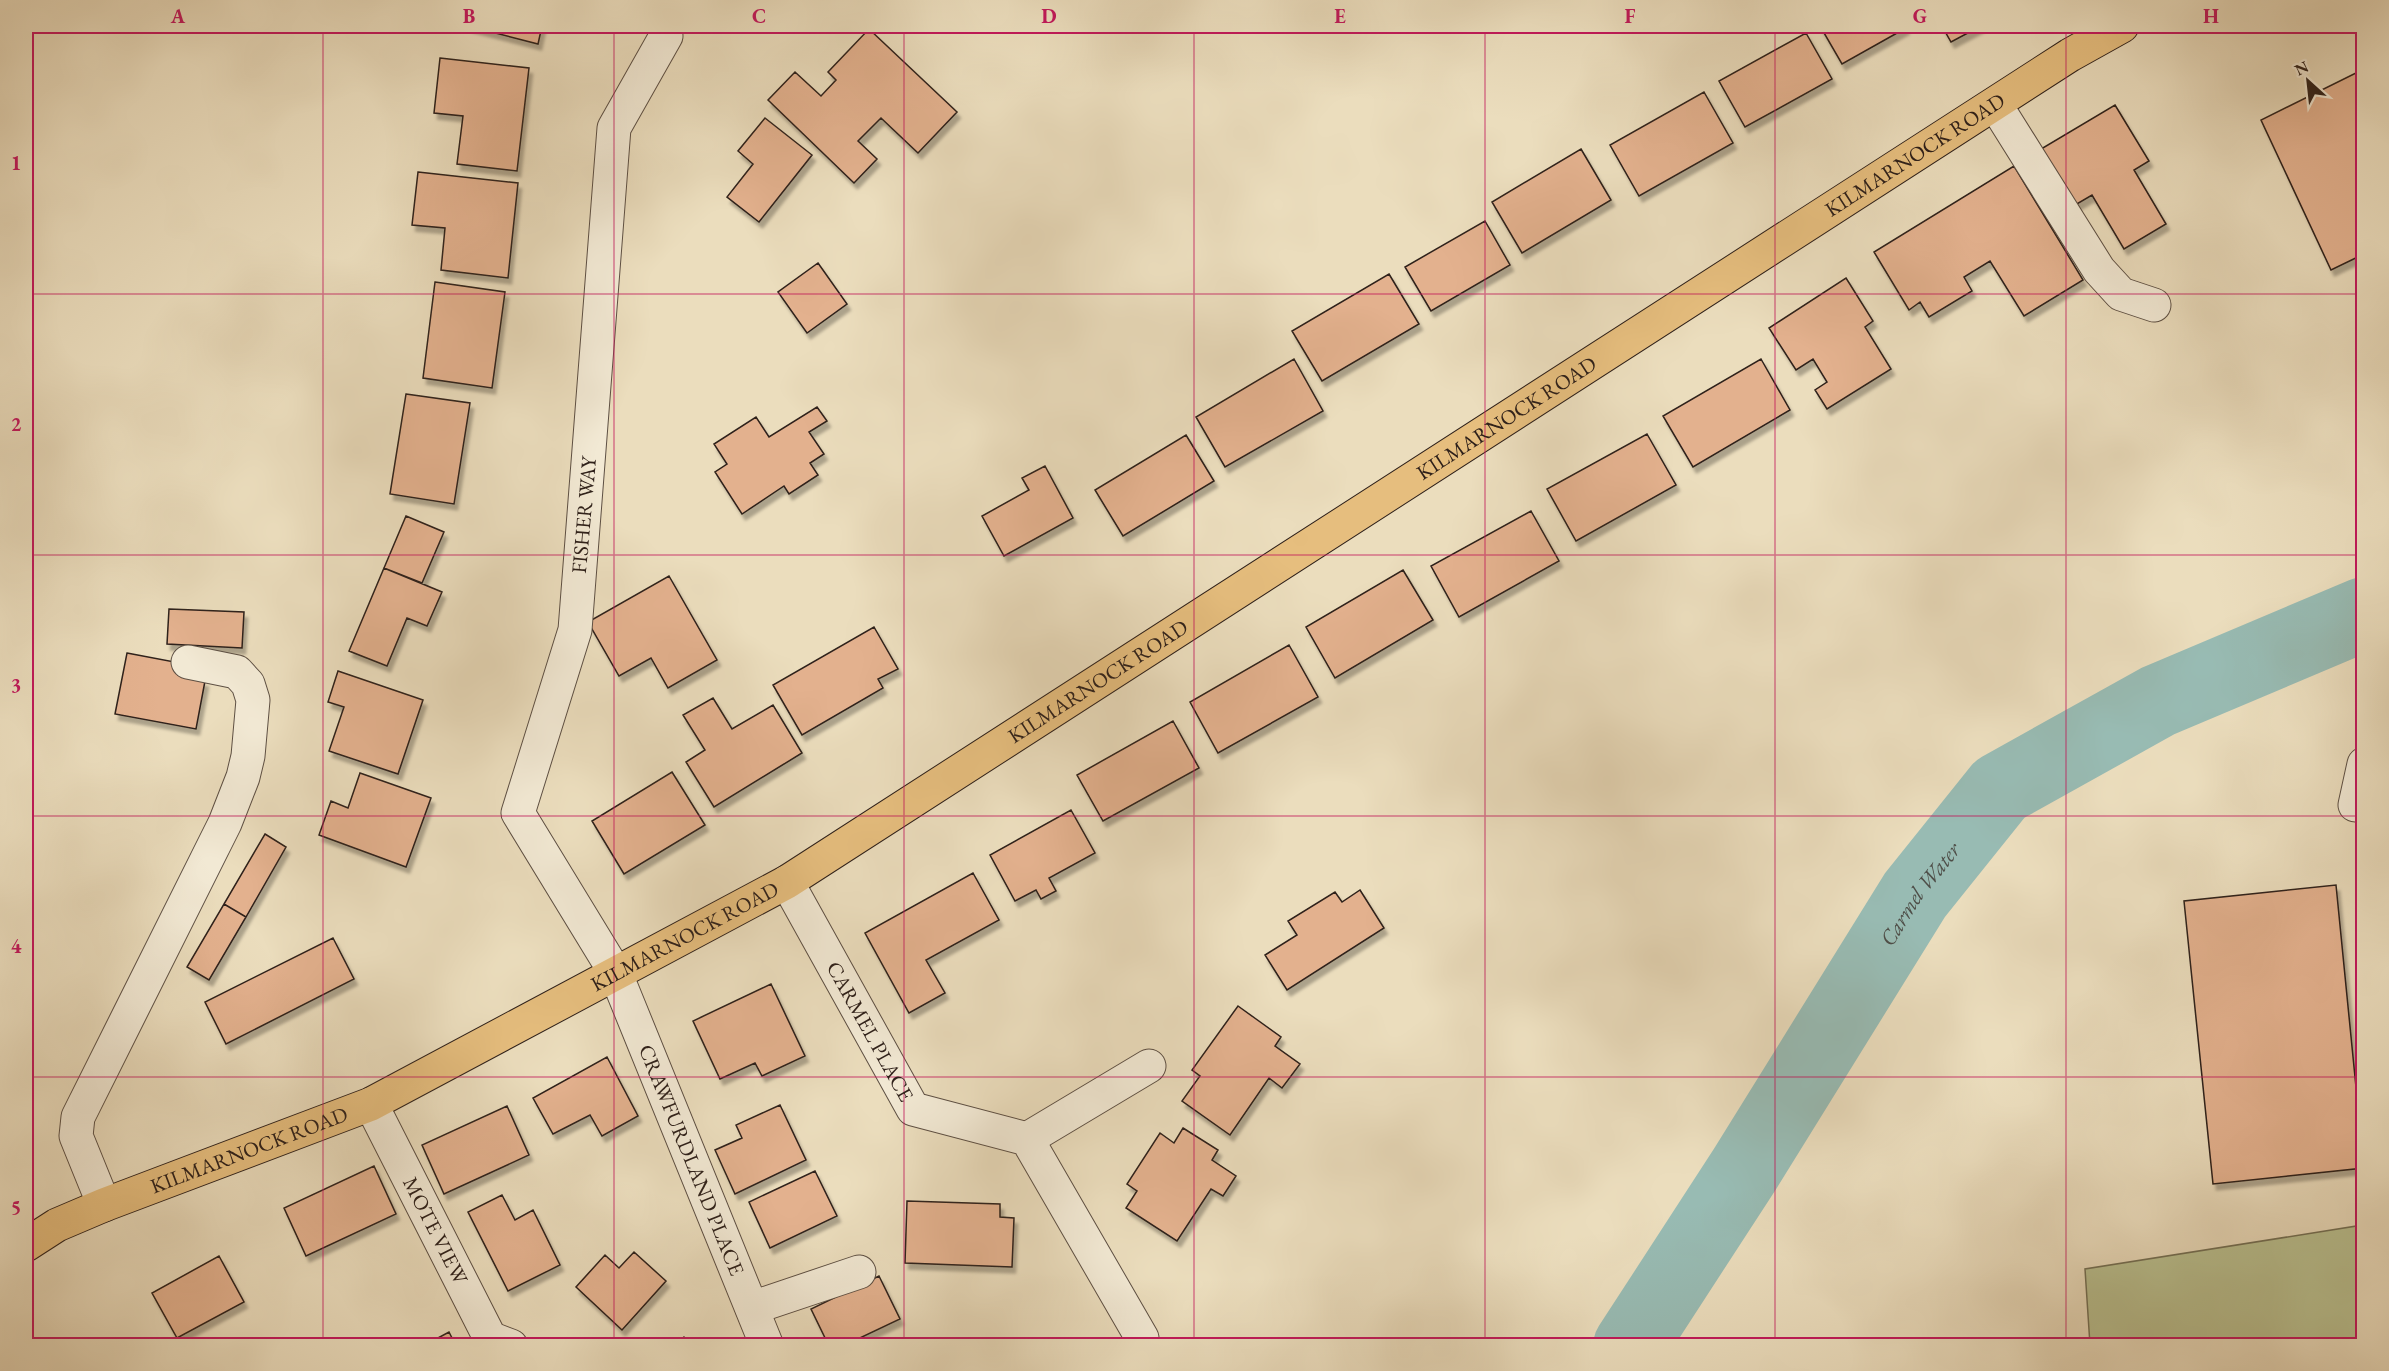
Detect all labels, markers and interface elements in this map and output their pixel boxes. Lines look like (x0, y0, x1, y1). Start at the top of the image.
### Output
text: A (170, 3, 186, 29)
text: B (463, 3, 475, 29)
text: C (752, 3, 766, 29)
text: D (1041, 3, 1057, 29)
text: E (1334, 3, 1346, 29)
text: F (1625, 3, 1636, 29)
text: G (1913, 3, 1927, 29)
text: H (2203, 3, 2219, 29)
north arrow (2278, 51, 2338, 111)
text: N (2291, 56, 2312, 80)
street label: KILMARNOCK ROAD (1820, 86, 2010, 222)
text: 1 (11, 150, 21, 176)
street label: KILMARNOCK ROAD (1411, 350, 1602, 486)
text: 2 (11, 411, 22, 437)
street label: FISHER WAY (565, 454, 602, 575)
street label: KILMARNOCK ROAD (1003, 613, 1193, 749)
text: 3 (11, 672, 21, 698)
water label: Carmel Water (1873, 835, 1968, 951)
street label: KILMARNOCK ROAD (586, 875, 783, 997)
text: 4 (11, 933, 22, 959)
street label: CARMEL PLACE (821, 956, 920, 1106)
street label: CRAWFURDLAND PLACE (633, 1040, 751, 1279)
street label: KILMARNOCK ROAD (146, 1100, 352, 1199)
street label: MOTE VIEW (397, 1172, 475, 1289)
text: 5 (11, 1194, 21, 1220)

